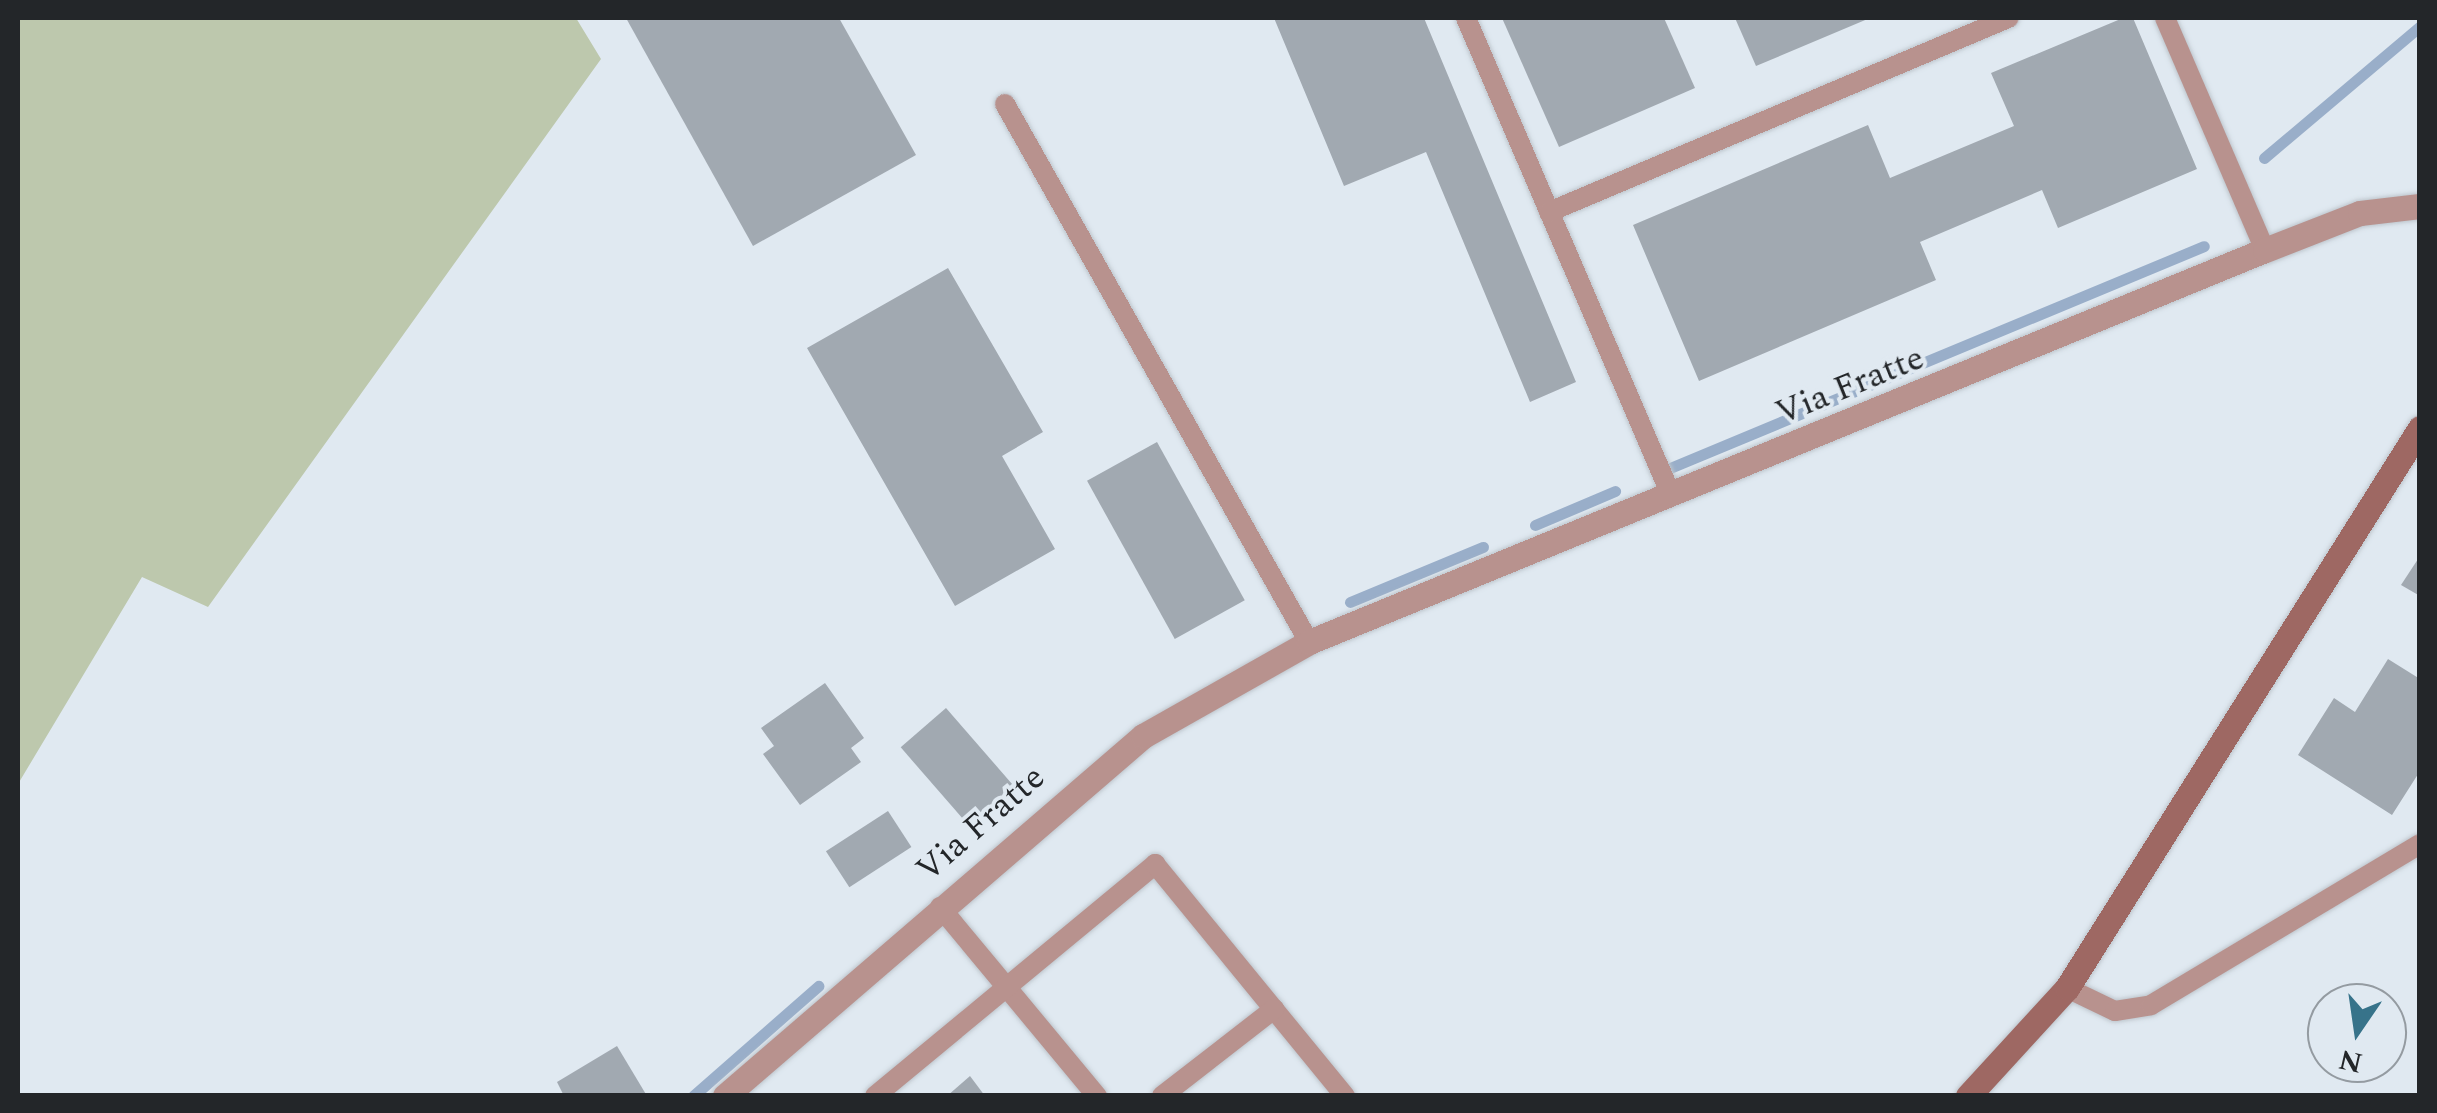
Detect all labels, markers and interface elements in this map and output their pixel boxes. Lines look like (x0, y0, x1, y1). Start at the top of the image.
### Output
street label: Via Fratte (1770, 337, 1930, 435)
street label: Via Fratte (908, 757, 1054, 891)
north arrow (2307, 983, 2407, 1083)
text: N (2335, 1037, 2367, 1084)

